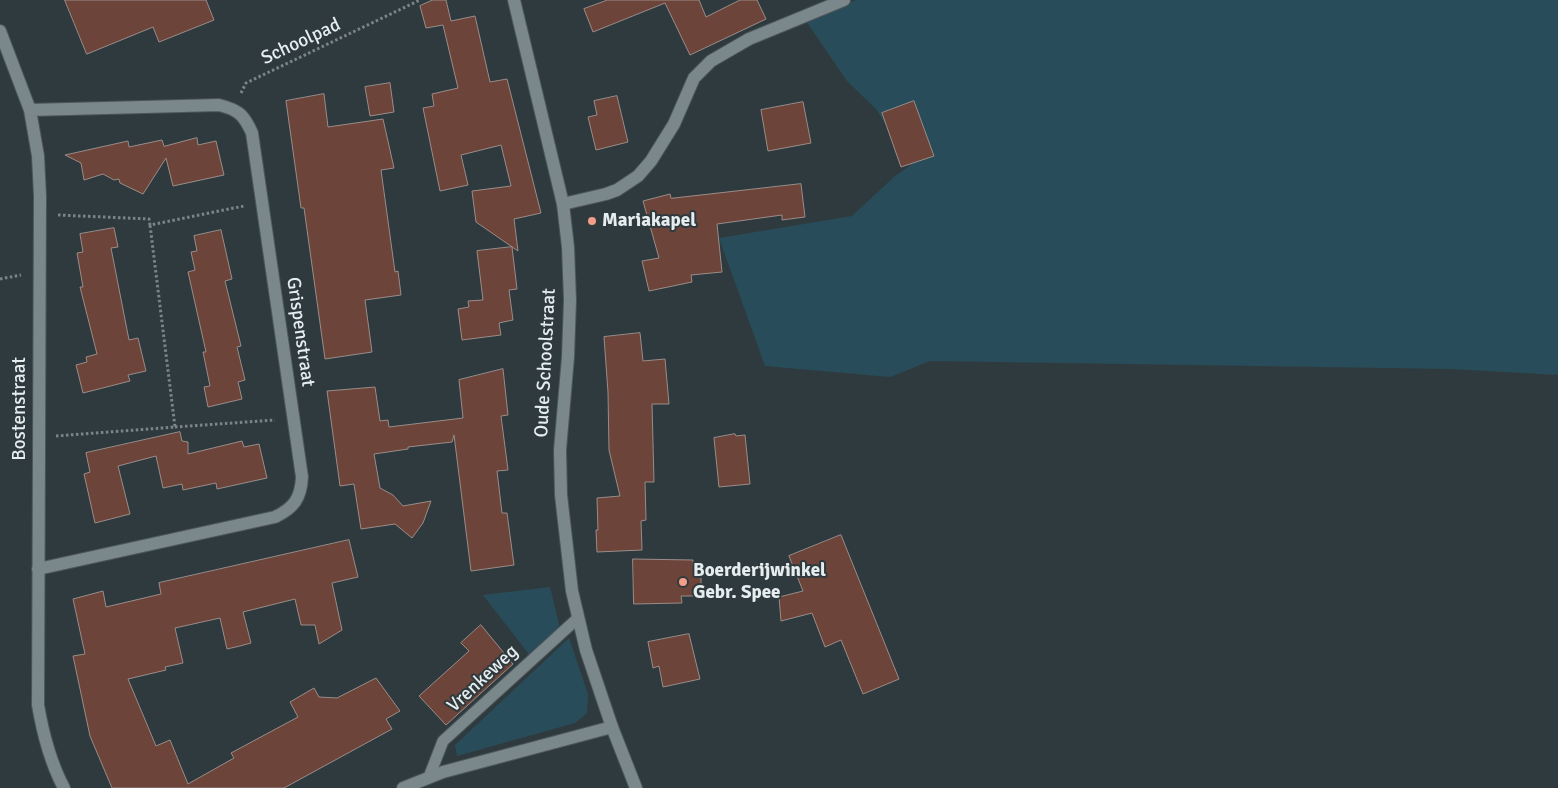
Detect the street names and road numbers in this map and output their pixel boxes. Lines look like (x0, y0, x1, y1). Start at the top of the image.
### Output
street label: Schoolpad (258, 14, 344, 70)
street label: Grispenstraat (281, 276, 319, 388)
street label: Oude Schoolstraat (531, 288, 561, 438)
street label: Bostenstraat (9, 357, 31, 461)
street label: Vrenkeweg (443, 641, 523, 717)

